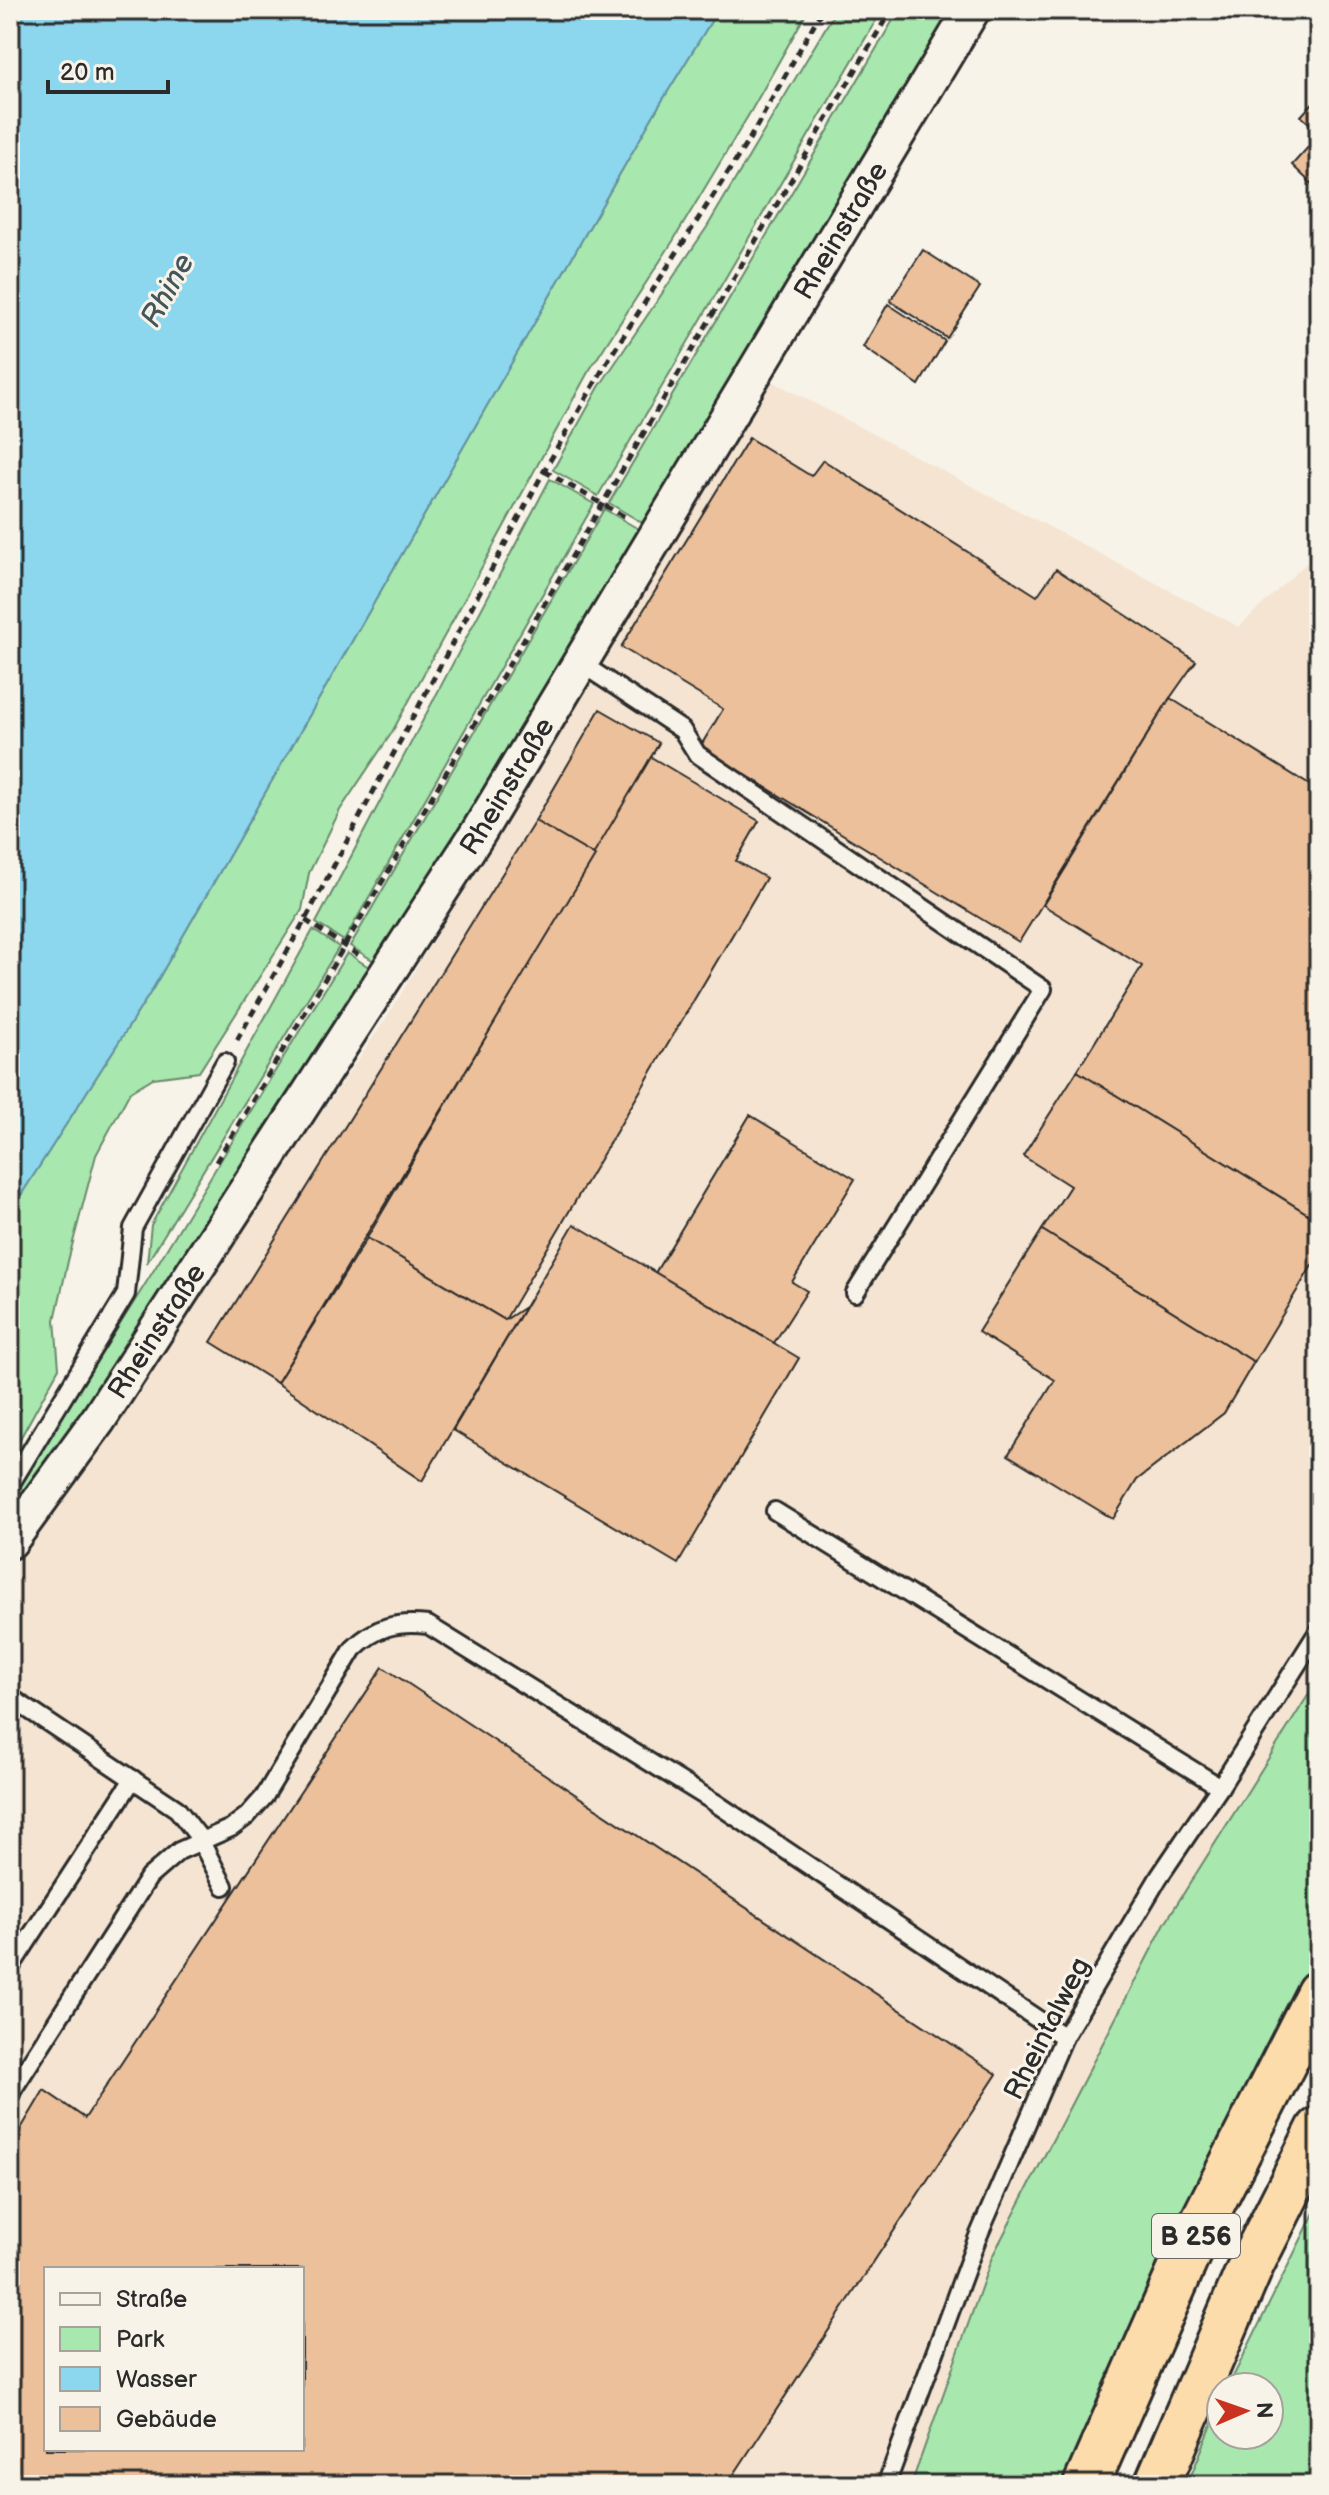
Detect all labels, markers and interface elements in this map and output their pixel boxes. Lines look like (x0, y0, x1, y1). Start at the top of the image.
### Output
scale bar (48, 44, 168, 94)
text: 20 m (60, 58, 115, 87)
street label: Rheinstraße (787, 156, 895, 306)
water label: Rhine (133, 247, 203, 334)
street label: Rheinstraße (453, 712, 562, 861)
street label: Rheinstraße (101, 1258, 213, 1405)
street label: Rheintalweg (997, 1952, 1097, 2105)
road number: B 256 (1152, 2214, 1240, 2258)
legend (44, 2267, 304, 2451)
text: Straße (116, 2285, 187, 2314)
text: Park (116, 2325, 164, 2354)
text: Wasser (116, 2365, 197, 2394)
north arrow (1205, 2371, 1285, 2451)
text: N (1250, 2402, 1277, 2419)
text: Gebäude (116, 2405, 217, 2434)

